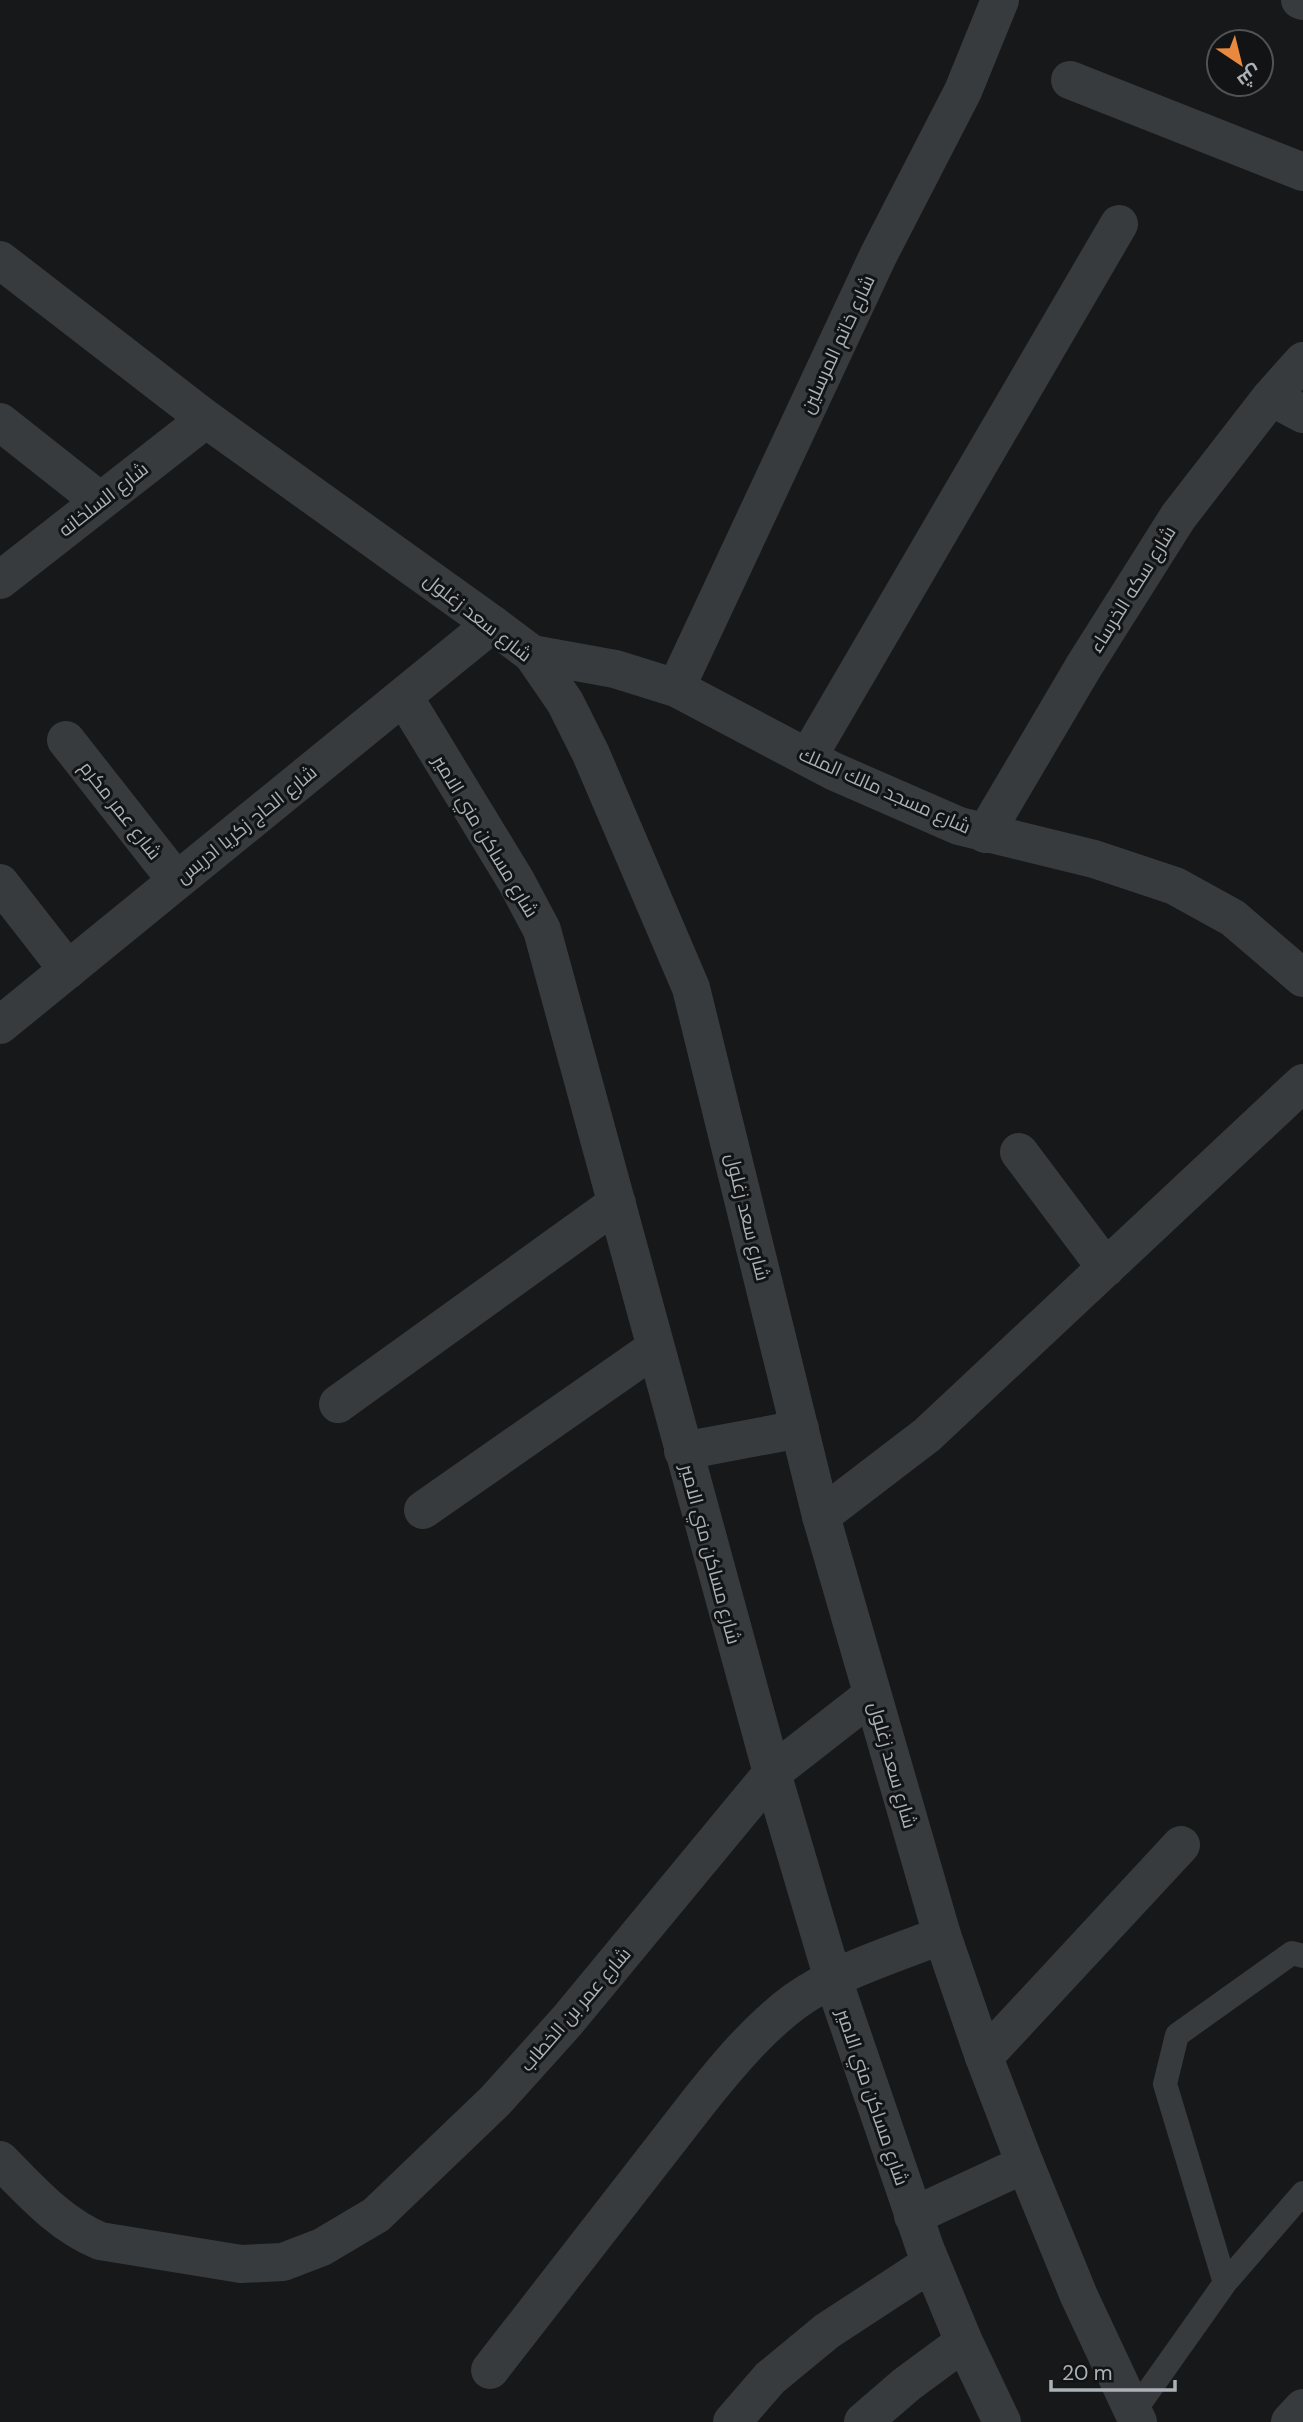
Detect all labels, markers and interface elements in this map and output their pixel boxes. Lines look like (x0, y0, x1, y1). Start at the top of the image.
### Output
north arrow (1205, 28, 1275, 98)
text: ش (1232, 59, 1267, 94)
street label: شارع خاتم المرسلين (794, 271, 881, 418)
street label: شارع السلخانه (53, 456, 154, 543)
street label: شارع سكه الخرساء (1083, 521, 1182, 658)
street label: شارع سعد زغلول (418, 567, 537, 668)
street label: شارع مسجد مالك الملك (795, 741, 974, 840)
street label: شارع مساكن مني الامير (425, 750, 544, 923)
street label: شارع عمر مكرم (73, 756, 167, 865)
street label: شارع الحاج زكريا ادريس (171, 760, 323, 890)
street label: شارع سعد زغلول (719, 1151, 775, 1284)
street label: شارع مساكن مني الامير (672, 1460, 747, 1647)
street label: شارع سعد زغلول (862, 1699, 923, 1832)
street label: شارع عمر بن الخطاب (515, 1942, 637, 2077)
street label: شارع مساكن مني الامير (828, 2004, 915, 2190)
scale bar (1051, 2348, 1175, 2392)
text: 20 m (1062, 2359, 1113, 2387)

